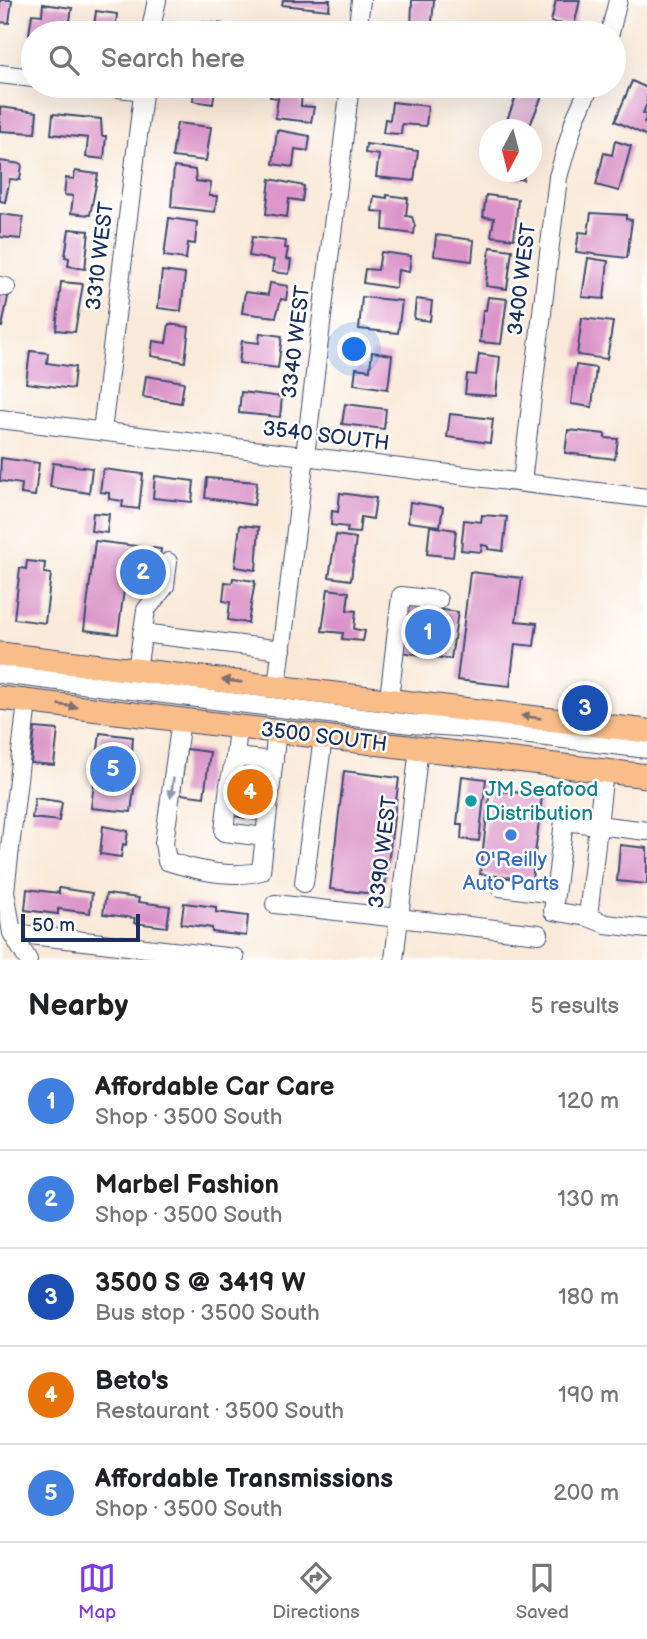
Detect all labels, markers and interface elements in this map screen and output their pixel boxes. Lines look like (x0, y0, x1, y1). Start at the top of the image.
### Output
search box (21, 21, 626, 98)
icon: search (45, 41, 83, 79)
text: Search here (101, 44, 245, 75)
north arrow (479, 119, 542, 182)
street label: 3310 WEST (81, 200, 119, 312)
street label: 3400 WEST (503, 221, 541, 337)
street label: 3340 WEST (277, 284, 315, 400)
your location (337, 332, 371, 366)
street label: 3540 SOUTH (261, 416, 391, 456)
pin: 2 (120, 546, 166, 598)
pin: 1 (405, 606, 451, 658)
one-way arrow (221, 675, 243, 686)
pin: 3 (562, 682, 608, 734)
one-way arrow (57, 701, 79, 712)
one-way arrow (519, 711, 541, 722)
street label: 3500 SOUTH (259, 717, 389, 757)
pin: 5 (90, 743, 136, 795)
pin: 4 (227, 766, 273, 818)
one-way arrow (166, 777, 177, 799)
place label: JM Seafood Distribution (485, 777, 598, 826)
marker: JM Seafood Distribution (463, 793, 479, 809)
street label: 3390 WEST (364, 794, 402, 910)
marker: O'Reilly Auto Parts (503, 827, 519, 843)
place label: O'Reilly Auto Parts (463, 847, 559, 896)
scale bar (21, 911, 140, 943)
text: 50 m (32, 914, 75, 937)
text: Nearby (28, 988, 128, 1024)
text: 5 results (531, 992, 619, 1020)
text: Affordable Car Care (95, 1072, 334, 1103)
text: 1 (46, 1087, 56, 1115)
text: 120 m (558, 1087, 619, 1115)
text: Shop · 3500 South (95, 1103, 283, 1131)
text: Marbel Fashion (95, 1170, 279, 1201)
text: 2 (44, 1185, 58, 1213)
text: 130 m (557, 1185, 619, 1213)
text: Shop · 3500 South (95, 1201, 283, 1229)
text: 3500 S @ 3419 W (95, 1268, 306, 1299)
text: 3 (44, 1283, 58, 1311)
text: 180 m (558, 1283, 619, 1311)
text: Bus stop · 3500 South (95, 1299, 320, 1327)
text: Beto's (95, 1366, 168, 1397)
text: 4 (44, 1381, 58, 1409)
text: 190 m (558, 1381, 619, 1409)
text: Restaurant · 3500 South (95, 1397, 344, 1425)
text: Affordable Transmissions (95, 1464, 393, 1495)
text: 5 (44, 1479, 58, 1507)
text: 200 m (553, 1479, 619, 1507)
text: Shop · 3500 South (95, 1495, 283, 1523)
tab: Map (78, 1559, 116, 1624)
tab: Directions (272, 1559, 360, 1624)
tab: Saved (516, 1559, 569, 1624)

